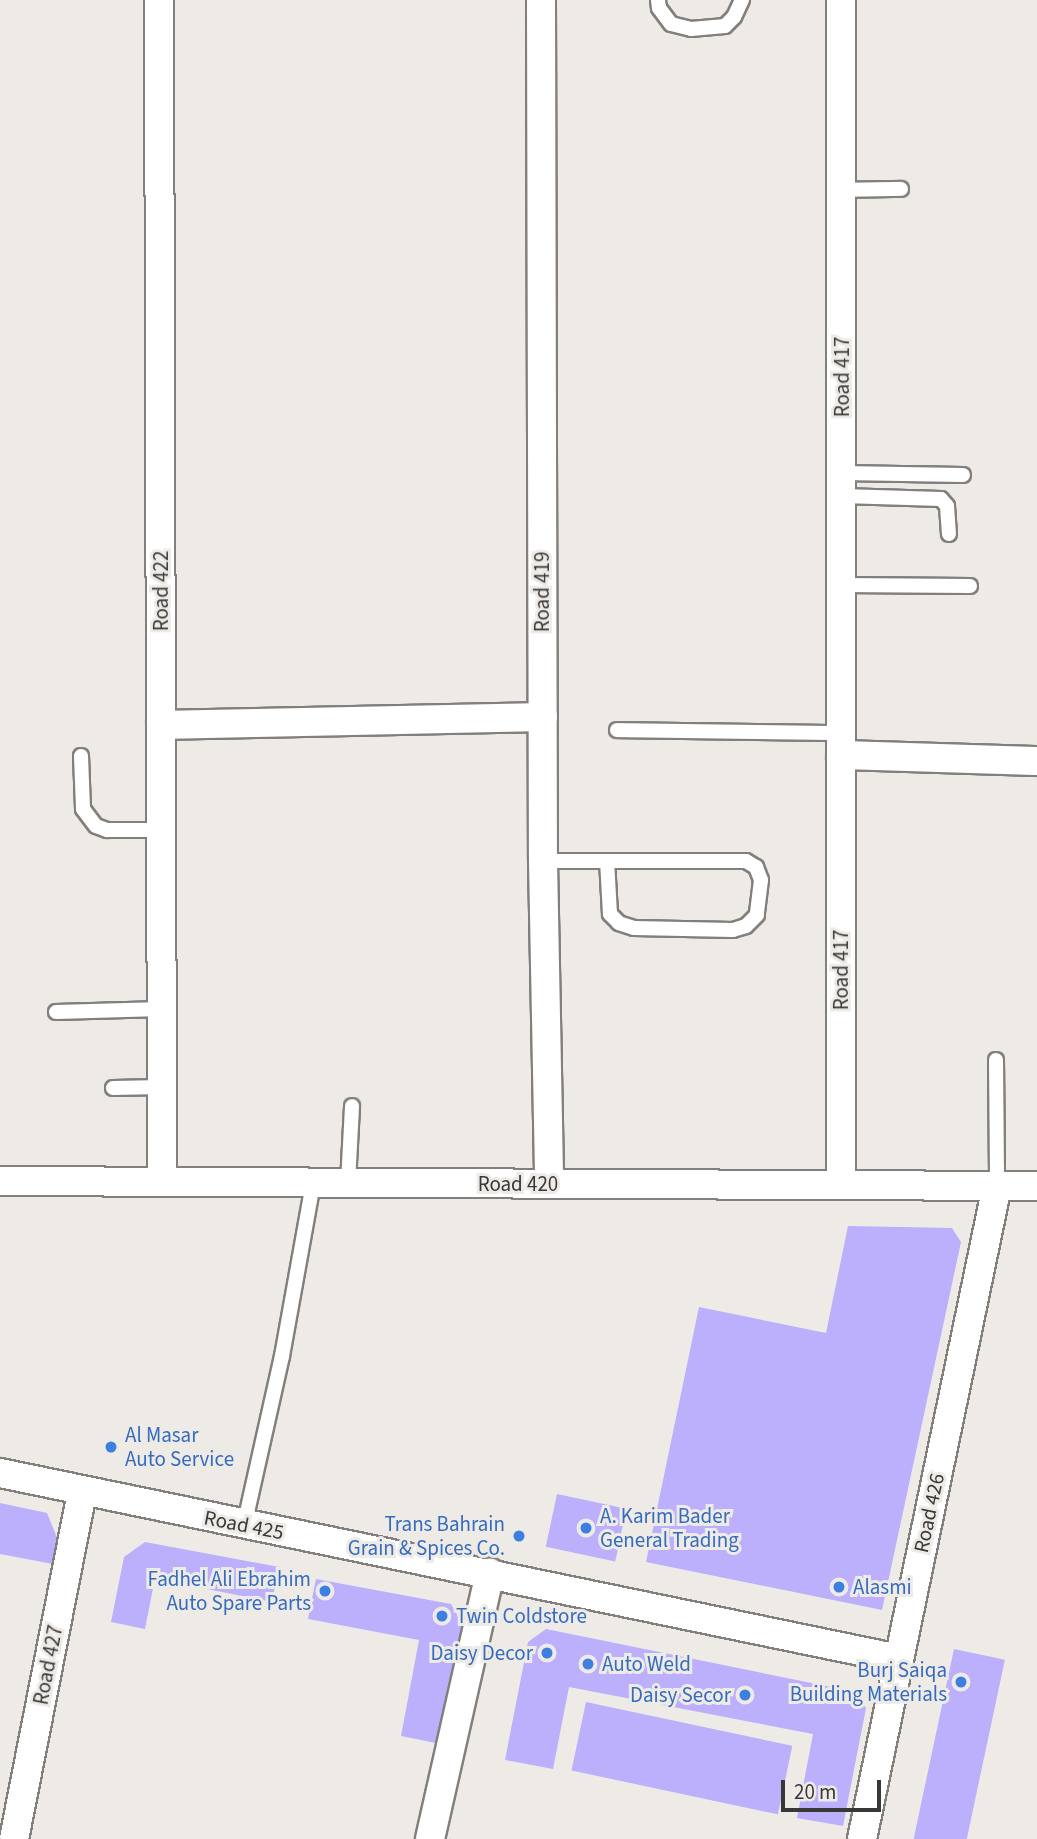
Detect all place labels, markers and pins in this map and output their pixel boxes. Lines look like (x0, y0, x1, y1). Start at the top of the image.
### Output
place label: Al Masar Auto Service (125, 1422, 234, 1472)
marker: Al Masar Auto Service (103, 1439, 119, 1455)
place label: A. Karim Bader General Trading (600, 1503, 739, 1553)
place label: Trans Bahrain Grain & Spices Co. (348, 1511, 505, 1561)
marker: A. Karim Bader General Trading (578, 1520, 594, 1536)
marker: Trans Bahrain Grain & Spices Co. (511, 1528, 527, 1544)
place label: Fadhel Ali Ebrahim Auto Spare Parts (148, 1566, 311, 1616)
place label: Alasmi (853, 1574, 912, 1600)
marker: Alasmi (831, 1579, 847, 1595)
marker: Fadhel Ali Ebrahim Auto Spare Parts (317, 1583, 333, 1599)
place label: Twin Coldstore (456, 1603, 587, 1629)
marker: Twin Coldstore (434, 1608, 450, 1624)
place label: Daisy Decor (430, 1640, 533, 1666)
marker: Daisy Decor (539, 1645, 555, 1661)
place label: Auto Weld (602, 1651, 691, 1677)
marker: Auto Weld (580, 1656, 596, 1672)
place label: Burj Saiqa Building Materials (790, 1657, 947, 1707)
marker: Burj Saiqa Building Materials (953, 1674, 969, 1690)
place label: Daisy Secor (630, 1682, 731, 1708)
marker: Daisy Secor (737, 1687, 753, 1703)

